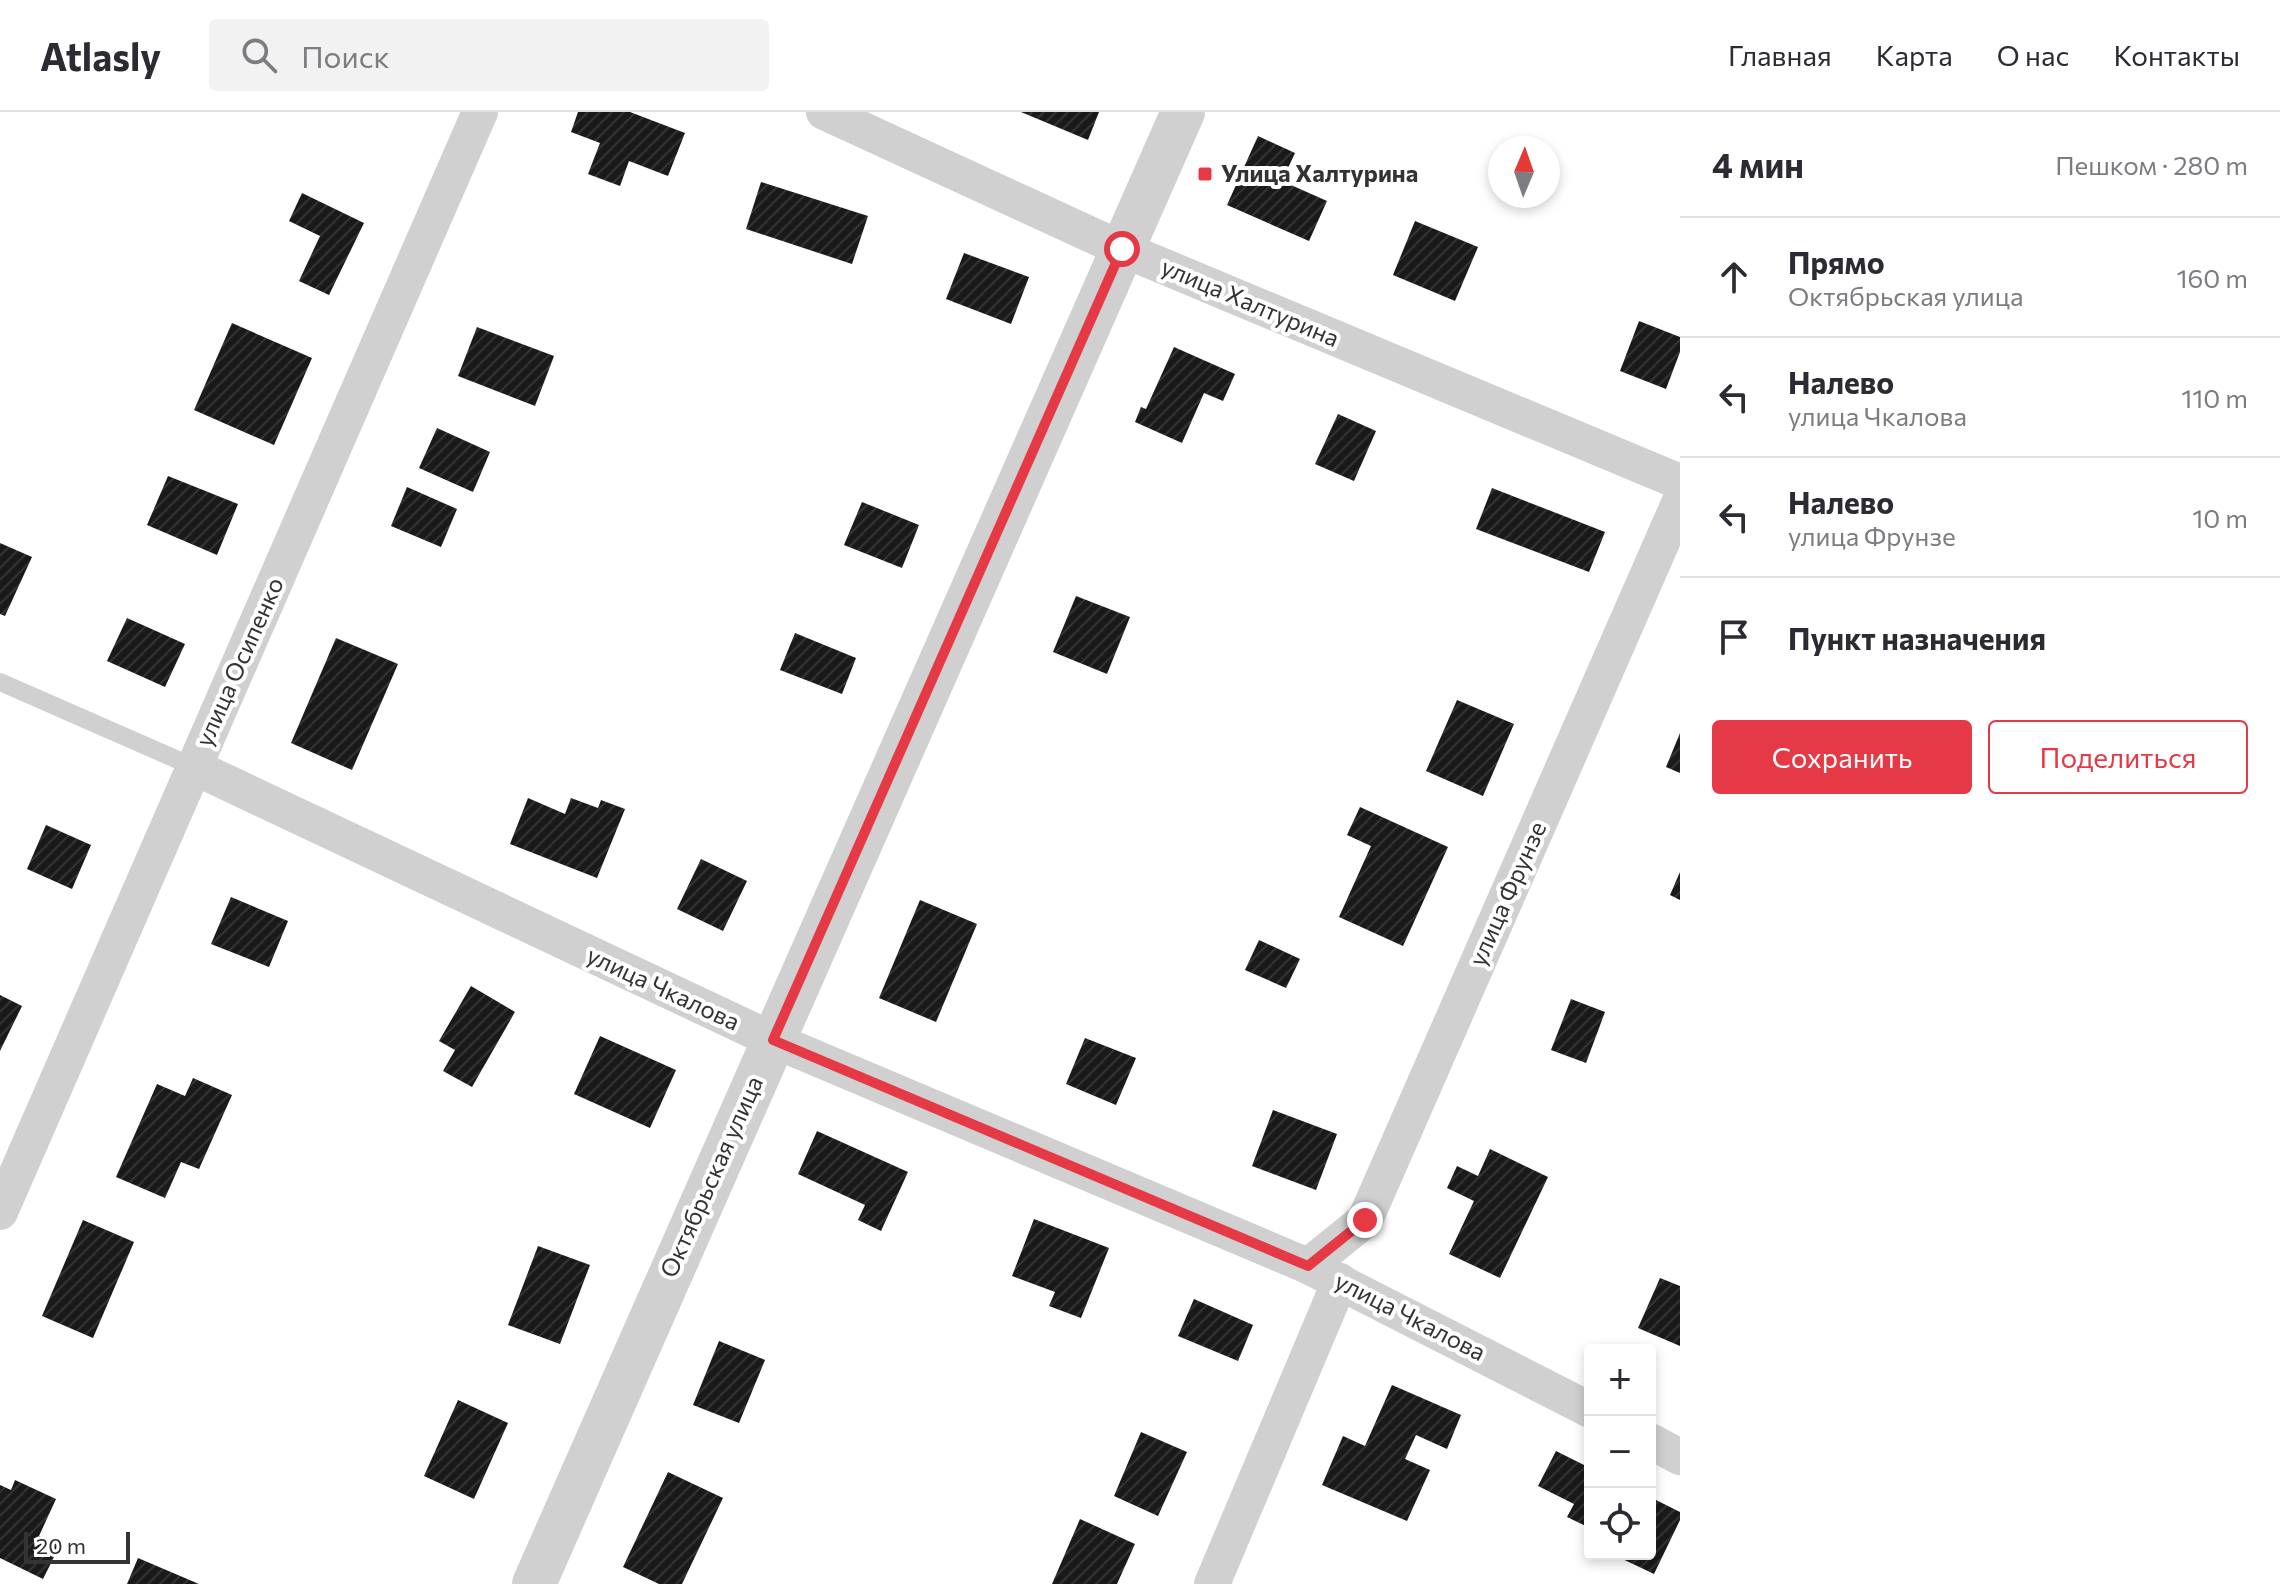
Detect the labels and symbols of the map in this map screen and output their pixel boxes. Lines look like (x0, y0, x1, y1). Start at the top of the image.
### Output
north arrow (1488, 136, 1560, 208)
place label: Улица Халтурина (1221, 158, 1418, 187)
marker: Улица Халтурина (1196, 165, 1214, 183)
route start (1104, 231, 1140, 267)
street label: улица Халтурина (1157, 251, 1344, 352)
street label: улица Осипенко (188, 572, 289, 750)
street label: улица Фрунзе (1462, 817, 1551, 970)
street label: улица Чкалова (583, 940, 745, 1036)
street label: Октябрьская улица (653, 1071, 768, 1282)
route end (1347, 1202, 1383, 1238)
street label: улица Чкалова (1331, 1265, 1491, 1366)
scale bar (24, 1528, 130, 1564)

